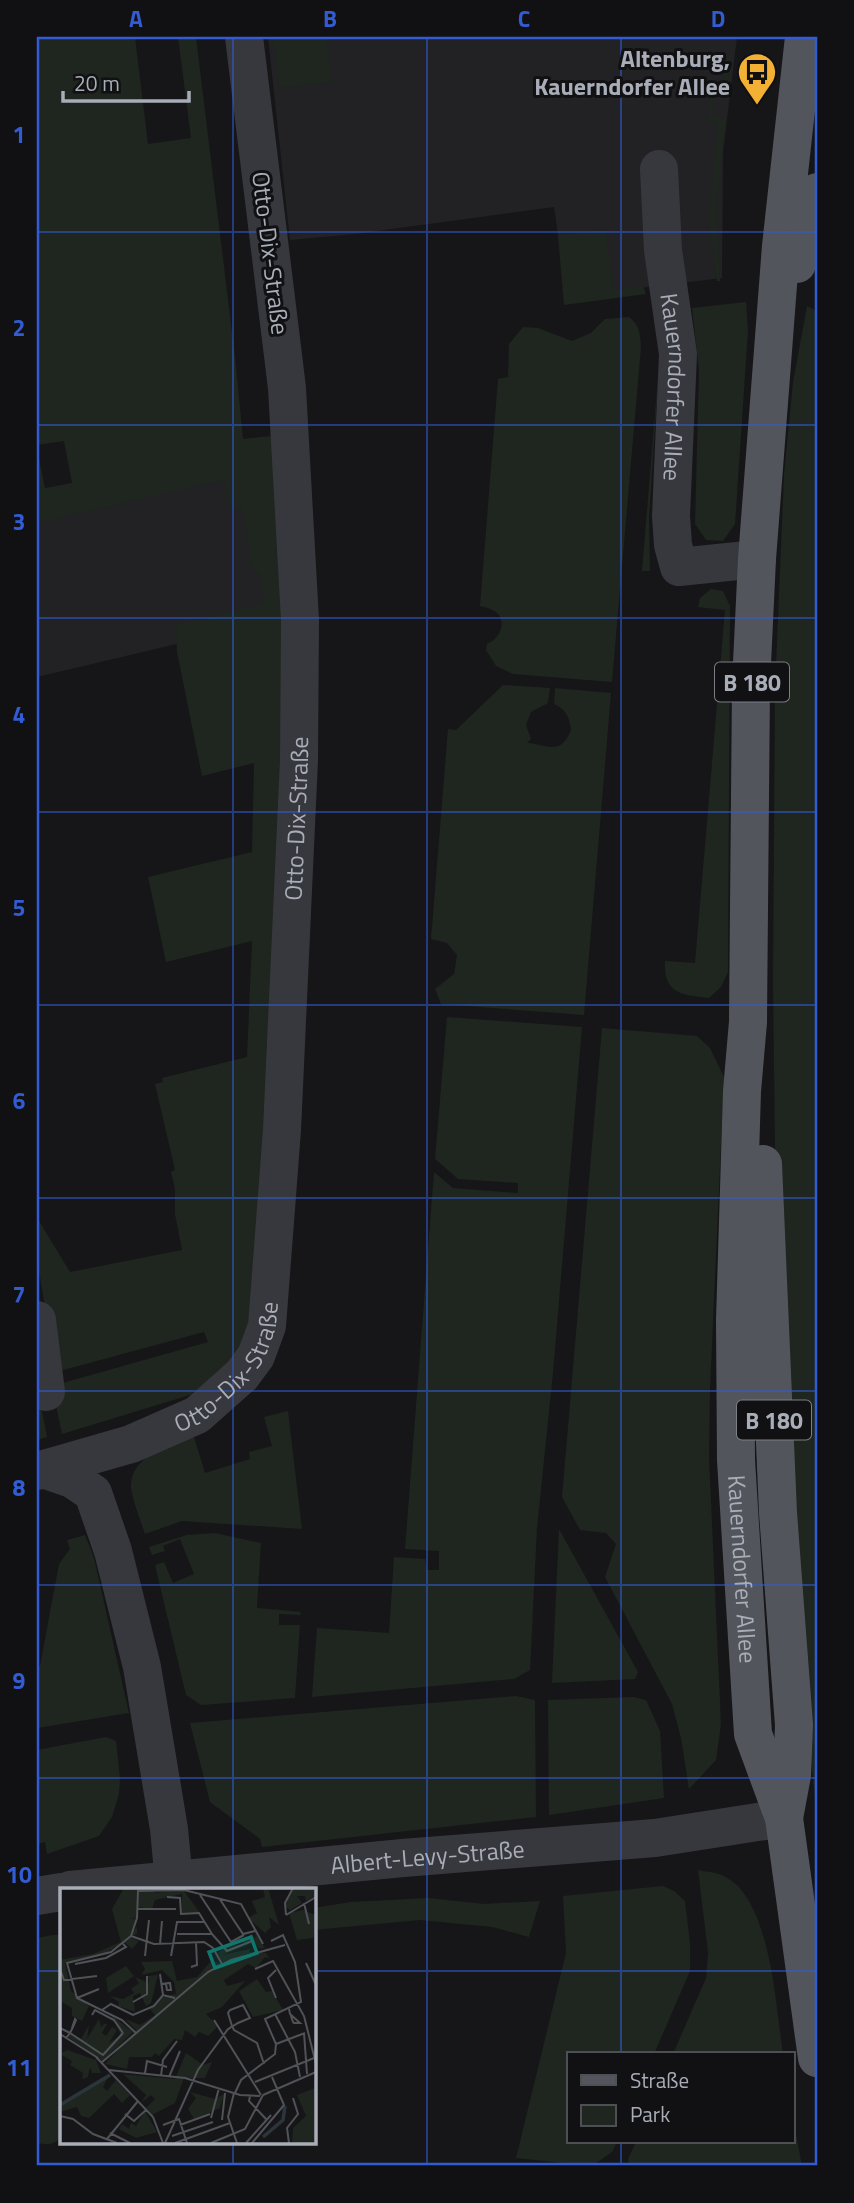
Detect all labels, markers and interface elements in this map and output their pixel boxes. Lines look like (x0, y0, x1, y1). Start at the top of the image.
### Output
text: A (129, 1, 143, 36)
text: B (323, 1, 337, 36)
text: C (518, 1, 530, 36)
text: D (711, 1, 725, 36)
place label: Altenburg, Kauerndorfer Allee (534, 40, 730, 104)
bus stop icon: Altenburg, Kauerndorfer Allee (736, 51, 778, 106)
scale bar (63, 60, 189, 104)
text: 20 m (74, 67, 120, 99)
text: 1 (13, 117, 25, 152)
street label: Otto-Dix-Straße (243, 169, 299, 337)
street label: Kauerndorfer Allee (651, 291, 696, 482)
text: 2 (13, 310, 25, 345)
text: 3 (13, 504, 25, 539)
road number: B 180 (715, 662, 789, 702)
text: 4 (13, 697, 25, 732)
street label: Otto-Dix-Straße (275, 736, 317, 901)
text: 5 (13, 890, 25, 925)
text: 6 (13, 1083, 26, 1118)
text: 7 (13, 1277, 25, 1312)
street label: Otto-Dix-Straße (168, 1300, 287, 1441)
road number: B 180 (737, 1400, 811, 1440)
text: 8 (13, 1470, 26, 1505)
street label: Kauerndorfer Allee (719, 1474, 767, 1664)
text: 9 (13, 1663, 26, 1698)
street label: Albert-Levy-Straße (329, 1830, 526, 1883)
text: 10 (6, 1857, 32, 1892)
inset map (60, 1888, 315, 2144)
text: 11 (6, 2050, 32, 2085)
legend (567, 2052, 794, 2144)
text: Straße (630, 2064, 689, 2096)
text: Park (630, 2098, 670, 2130)

